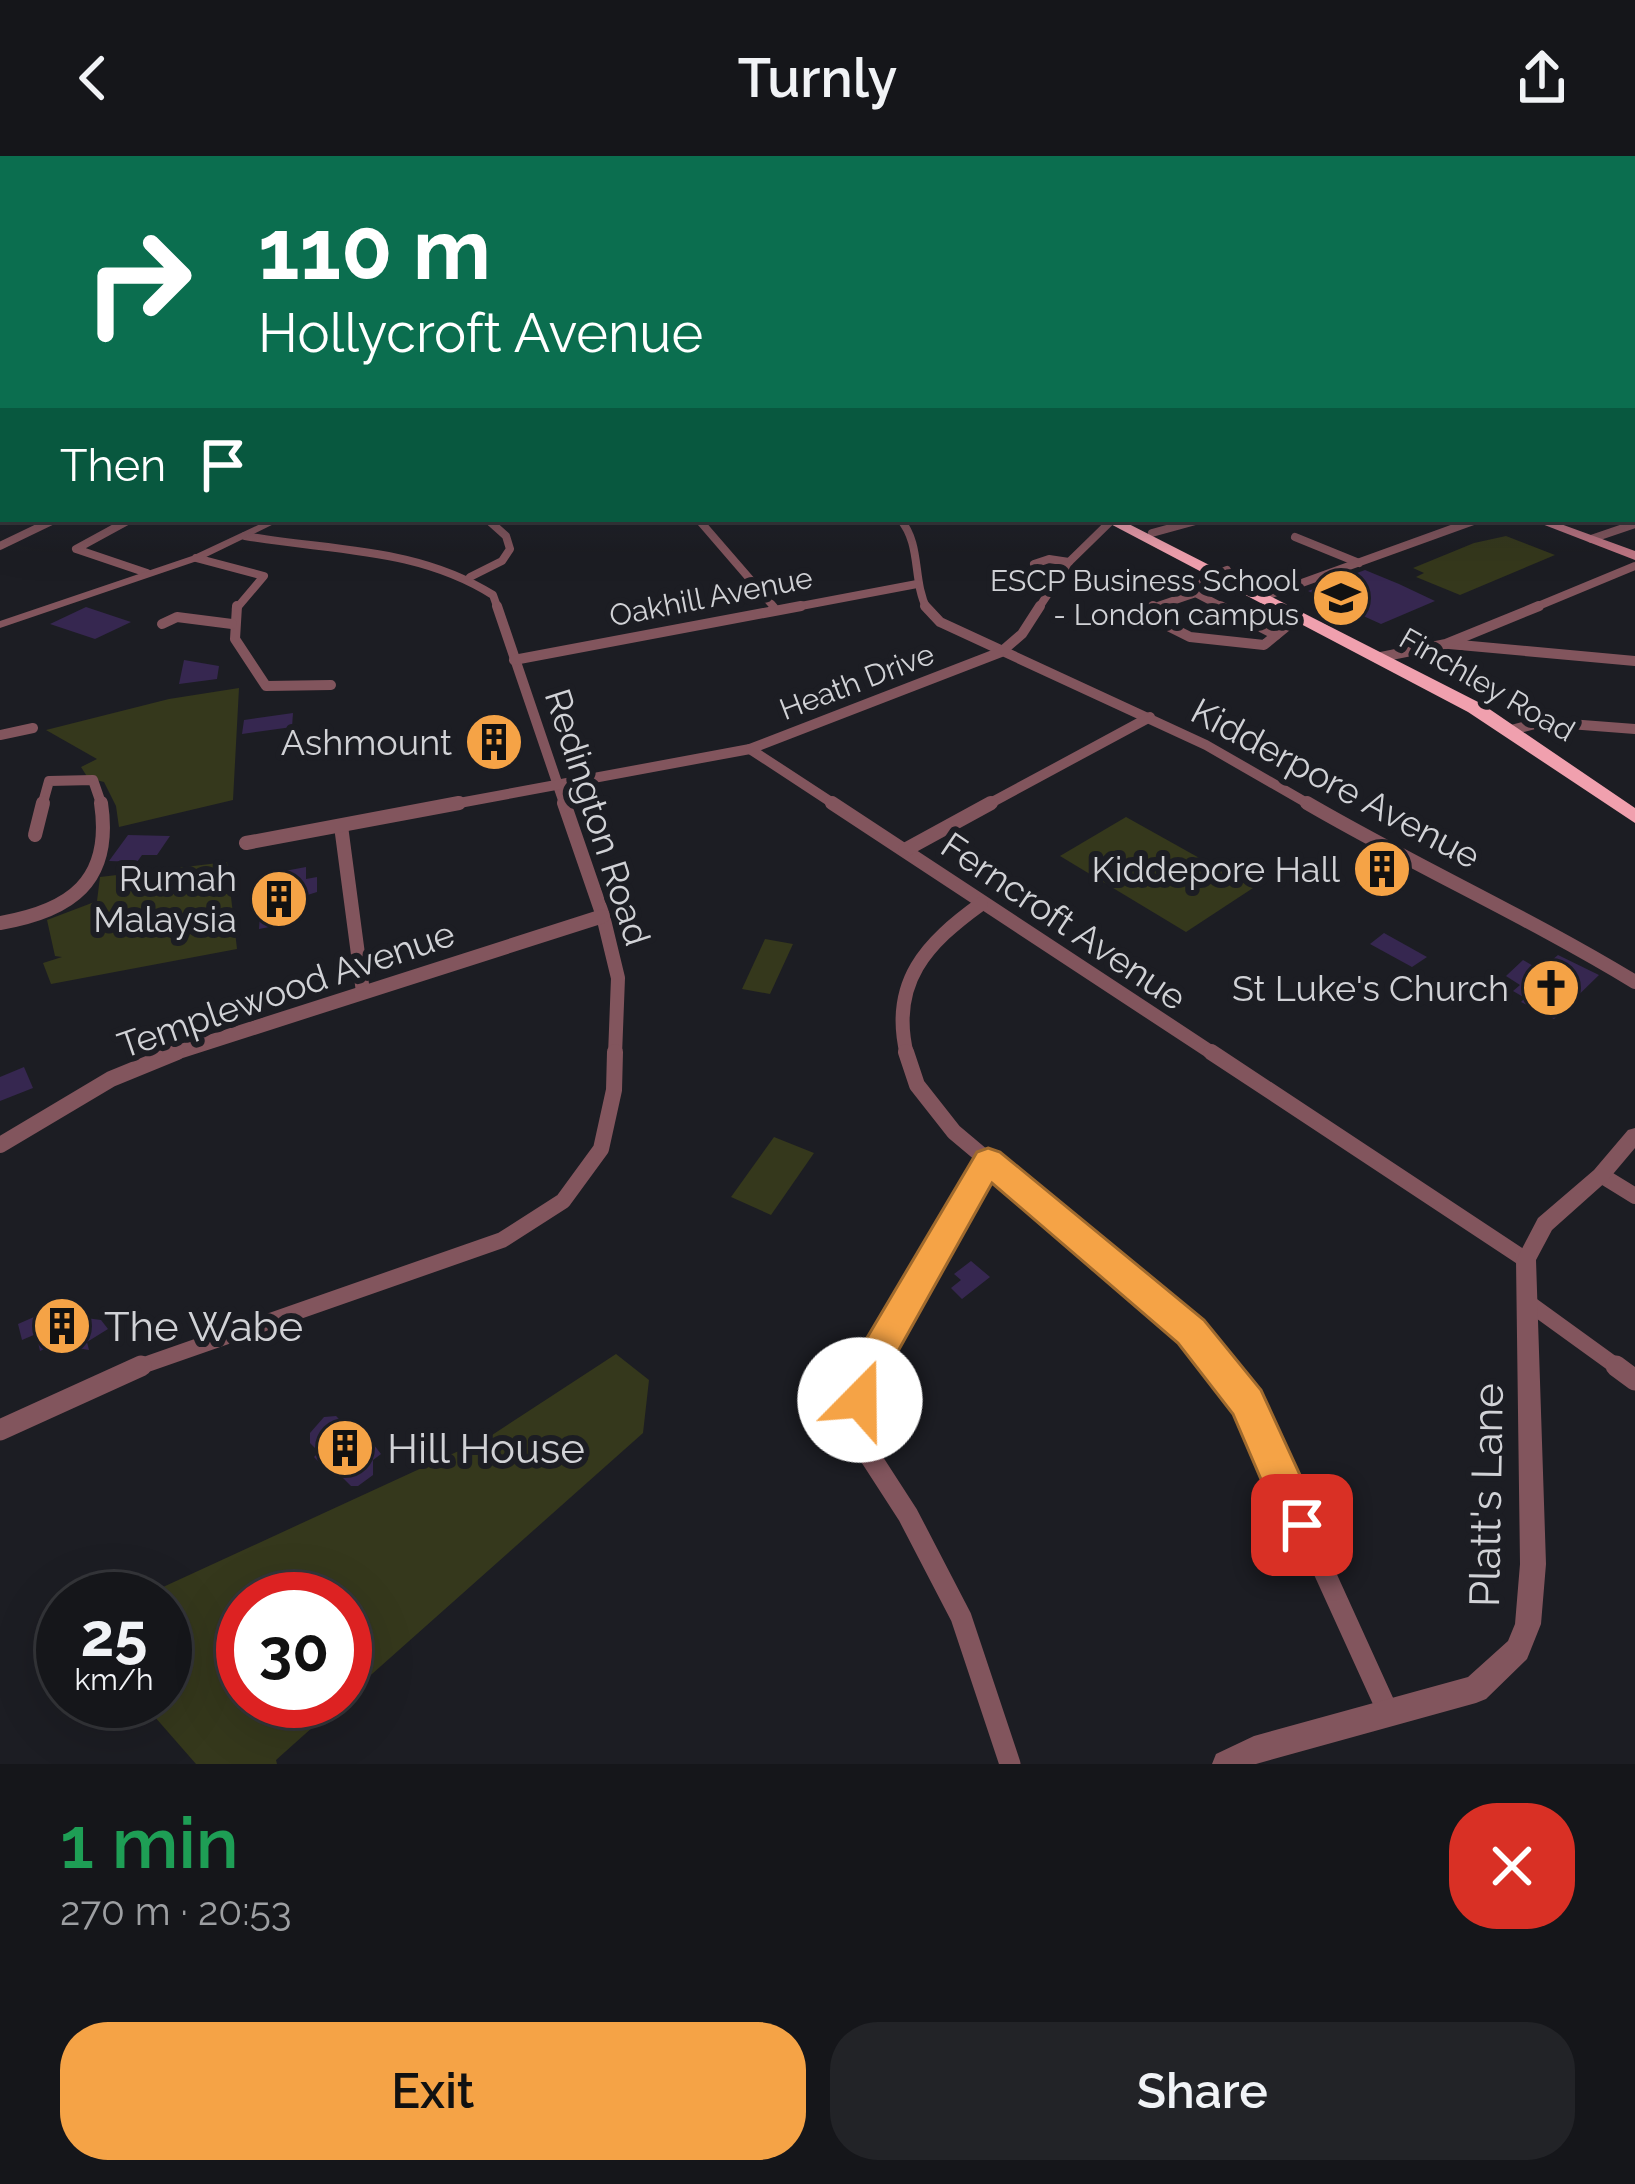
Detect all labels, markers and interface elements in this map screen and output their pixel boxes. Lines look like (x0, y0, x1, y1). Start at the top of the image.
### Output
icon: back (60, 45, 126, 111)
icon: share (1509, 45, 1575, 111)
text: Turnly (738, 46, 897, 110)
text: 110 m (258, 200, 491, 299)
icon: right (60, 204, 216, 360)
text: Hollycroft Avenue (258, 301, 703, 365)
icon: arrive (190, 432, 256, 498)
text: Then (60, 439, 166, 492)
street label: Oakhill Avenue (606, 560, 815, 633)
place label: ESCP Business School - London campus (990, 563, 1300, 632)
school or university icon: ESCP Business School - London campus (1310, 567, 1372, 629)
street label: Finchley Road (1394, 620, 1581, 749)
street label: Heath Drive (775, 636, 939, 727)
street label: Redington Road (537, 683, 659, 951)
street label: Kidderpore Avenue (1185, 689, 1487, 877)
building icon: Ashmount (463, 711, 525, 773)
place label: Ashmount (281, 721, 452, 763)
street label: Ferncroft Avenue (934, 824, 1194, 1018)
building icon: Kiddepore Hall (1351, 838, 1413, 900)
place label: Kiddepore Hall (1091, 848, 1340, 890)
place label: Rumah Malaysia (93, 857, 237, 940)
building icon: Rumah Malaysia (248, 868, 310, 930)
street label: Templewood Avenue (112, 912, 460, 1066)
church icon: St Luke's Church (1520, 957, 1582, 1019)
place label: St Luke's Church (1232, 967, 1509, 1009)
building icon: The Wabe (31, 1295, 93, 1357)
place label: The Wabe (104, 1302, 303, 1351)
position arrow (797, 1337, 923, 1463)
street label: Platt's Lane (1460, 1383, 1513, 1607)
building icon: Hill House (314, 1417, 376, 1479)
place label: Hill House (387, 1424, 585, 1473)
pin (1251, 1474, 1353, 1576)
icon: arrive (1269, 1492, 1335, 1558)
speed limit sign: 30 (216, 1572, 372, 1728)
text: 25 (80, 1600, 148, 1670)
text: km/h (74, 1662, 154, 1697)
text: 1 min (60, 1800, 239, 1885)
button: close (1449, 1803, 1575, 1929)
text: 270 m · 20:53 (60, 1888, 292, 1934)
button: Exit (60, 2022, 806, 2160)
button: Share (830, 2022, 1575, 2160)

